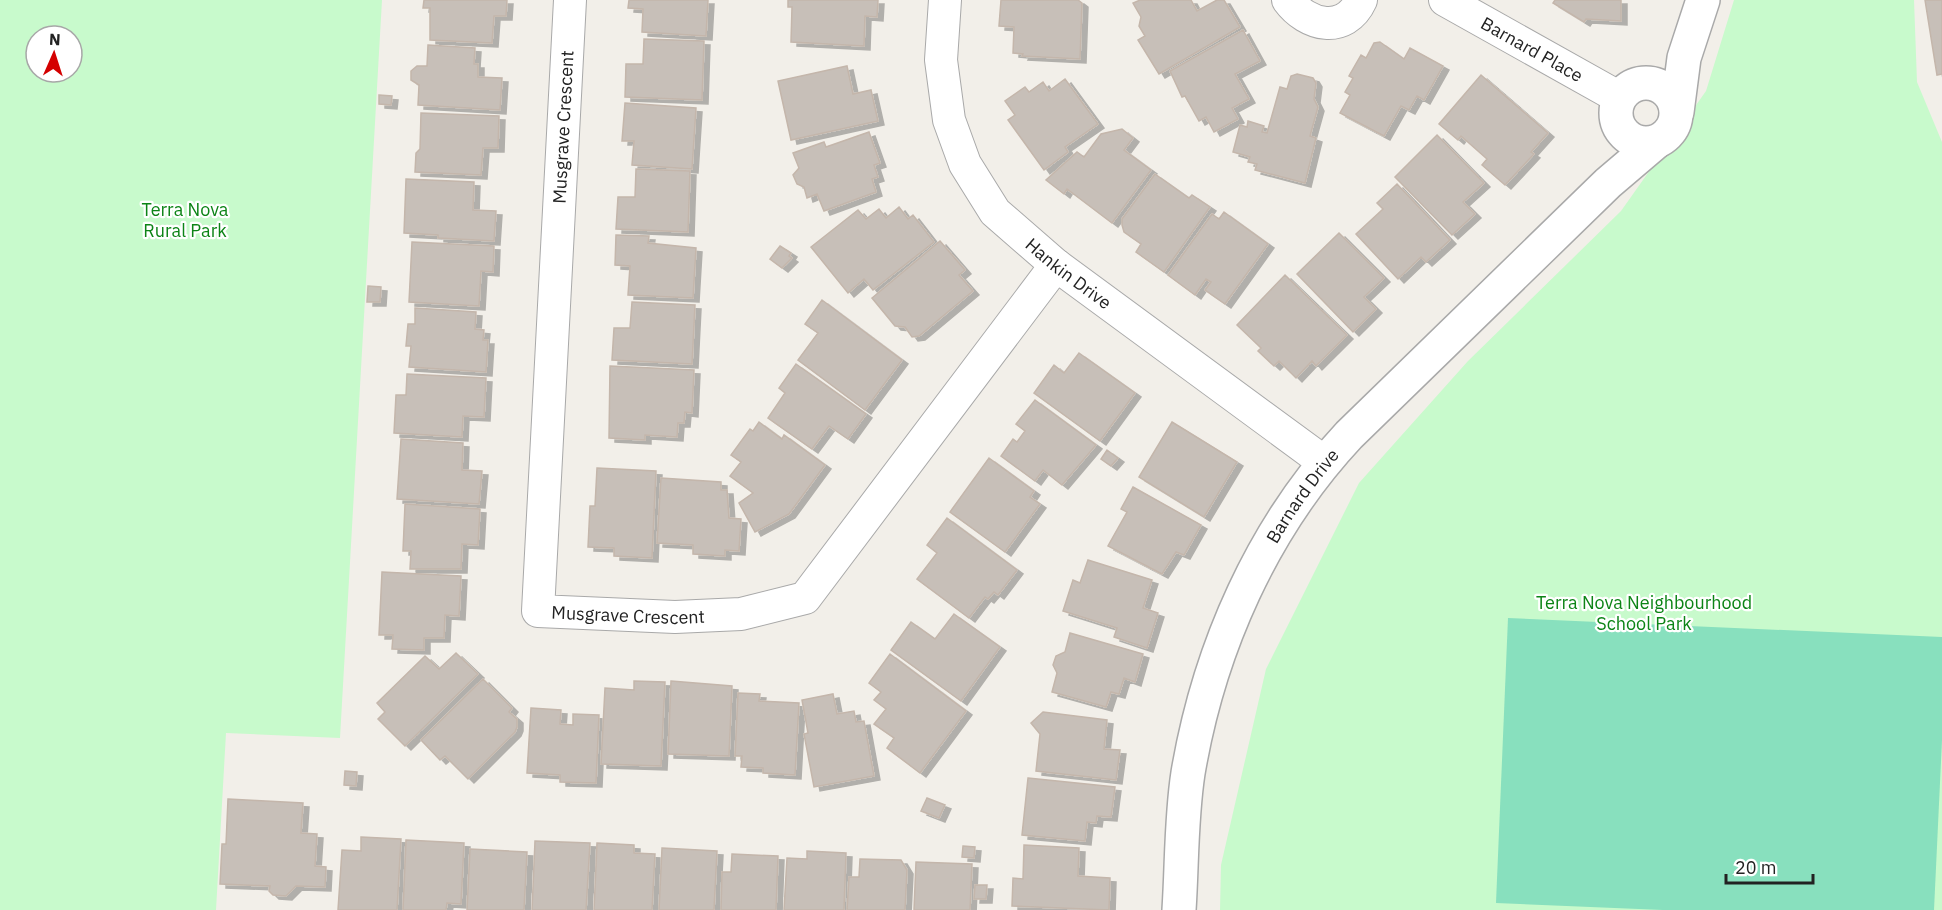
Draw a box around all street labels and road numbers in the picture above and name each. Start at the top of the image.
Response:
street label: Barnard Place [1477,11,1587,87]
street label: Musgrave Crescent [547,50,579,204]
street label: Hankin Drive [1021,232,1117,314]
street label: Barnard Drive [1260,444,1343,547]
street label: Musgrave Crescent [551,600,705,629]

